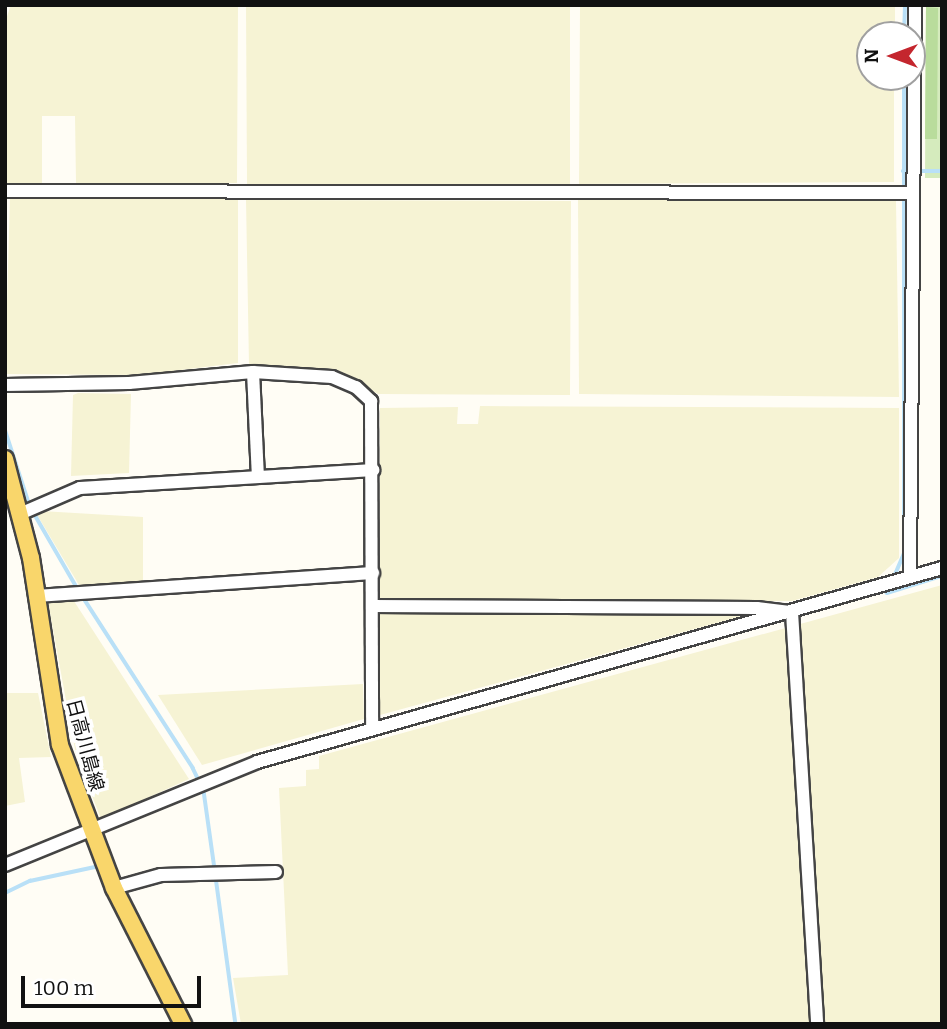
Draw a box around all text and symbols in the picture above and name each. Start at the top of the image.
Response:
north arrow [856,21,926,91]
text: N [860,49,883,63]
street label: 日高川島線 [62,696,108,794]
scale bar [24,962,205,1006]
text: 100 m [34,975,94,1001]

